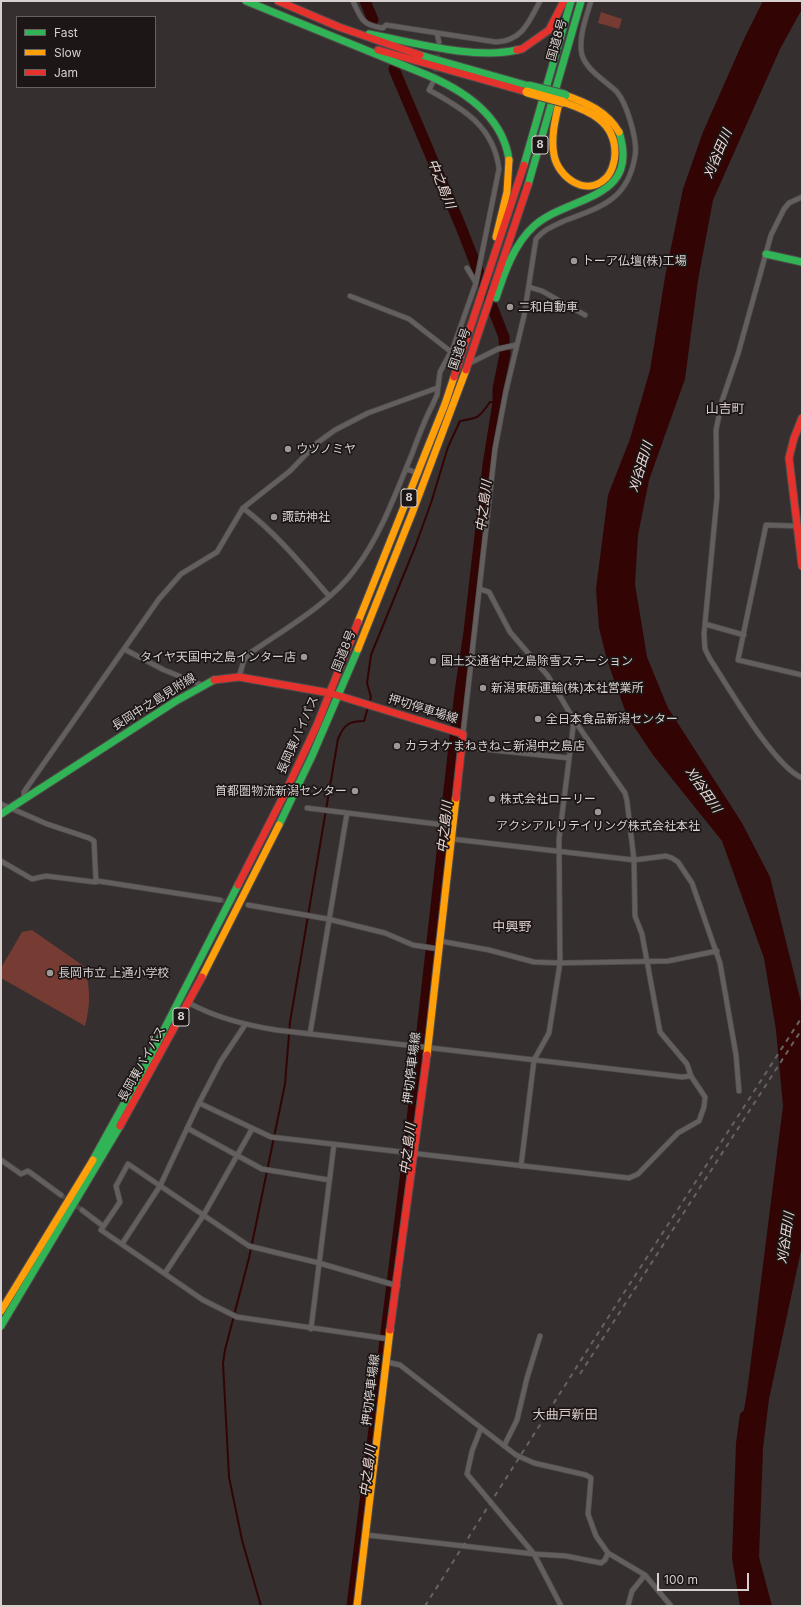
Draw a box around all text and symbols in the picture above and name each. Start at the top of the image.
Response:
legend [16,16,156,88]
street label: 国道8号 [544,17,570,63]
text: Fast [54,25,78,40]
text: Slow [54,45,81,60]
text: Jam [54,65,78,80]
water label: 刈谷田川 [701,127,735,181]
road number: 8 [532,136,548,154]
water label: 中之島川 [424,157,458,211]
place label: トーア仏壇(株)工場 [582,254,687,268]
marker: トーア仏壇(株)工場 [569,256,579,266]
place label: 二和自動車 [518,300,578,314]
marker: 二和自動車 [505,302,515,312]
street label: 国道8号 [446,326,474,372]
district label: 山吉町 [706,401,744,417]
water label: 刈谷田川 [626,440,656,494]
place label: ウツノミヤ [296,442,356,456]
marker: ウツノミヤ [283,444,293,454]
water label: 中之島川 [473,479,495,533]
road number: 8 [401,489,417,507]
place label: 諏訪神社 [282,510,330,524]
marker: 諏訪神社 [269,512,279,522]
street label: 国道8号 [329,628,359,674]
place label: タイヤ天国中之島インター店 [140,650,296,664]
marker: タイヤ天国中之島インター店 [299,652,309,662]
place label: 国土交通省中之島除雪ステーション [441,654,633,668]
marker: 国土交通省中之島除雪ステーション [428,656,438,666]
street label: 長岡中之島見附線 [109,670,199,734]
place label: 新潟東砺運輸(株)本社営業所 [491,681,644,695]
marker: 新潟東砺運輸(株)本社営業所 [478,683,488,693]
street label: 押切停車場線 [386,692,460,726]
street label: 長岡東バイパス [274,694,322,776]
place label: 全日本食品新潟センター [546,712,678,726]
marker: 全日本食品新潟センター [533,714,543,724]
place label: カラオケまねきねこ新潟中之島店 [405,739,585,753]
marker: カラオケまねきねこ新潟中之島店 [392,741,402,751]
water label: 刈谷田川 [682,764,724,816]
place label: 首都圏物流新潟センター [215,784,347,798]
marker: 首都圏物流新潟センター [350,786,360,796]
place label: 株式会社ローリー [500,792,596,806]
marker: 株式会社ローリー [487,794,497,804]
water label: 中之島川 [435,800,455,854]
marker: アクシアルリテイリング株式会社本社 [593,807,603,817]
place label: アクシアルリテイリング株式会社本社 [496,819,700,833]
district label: 中興野 [493,919,531,935]
place label: 長岡市立 上通小学校 [58,966,169,980]
marker: 長岡市立 上通小学校 [45,968,55,978]
road number: 8 [173,1008,189,1026]
street label: 長岡東バイパス [115,1024,169,1104]
street label: 押切停車場線 [400,1031,424,1105]
water label: 中之島川 [397,1122,419,1176]
water label: 刈谷田川 [775,1211,797,1265]
street label: 押切停車場線 [359,1353,383,1427]
district label: 大曲戸新田 [533,1407,597,1423]
water label: 中之島川 [357,1444,379,1498]
scale bar [659,1565,751,1591]
text: 100 m [664,1572,698,1587]

